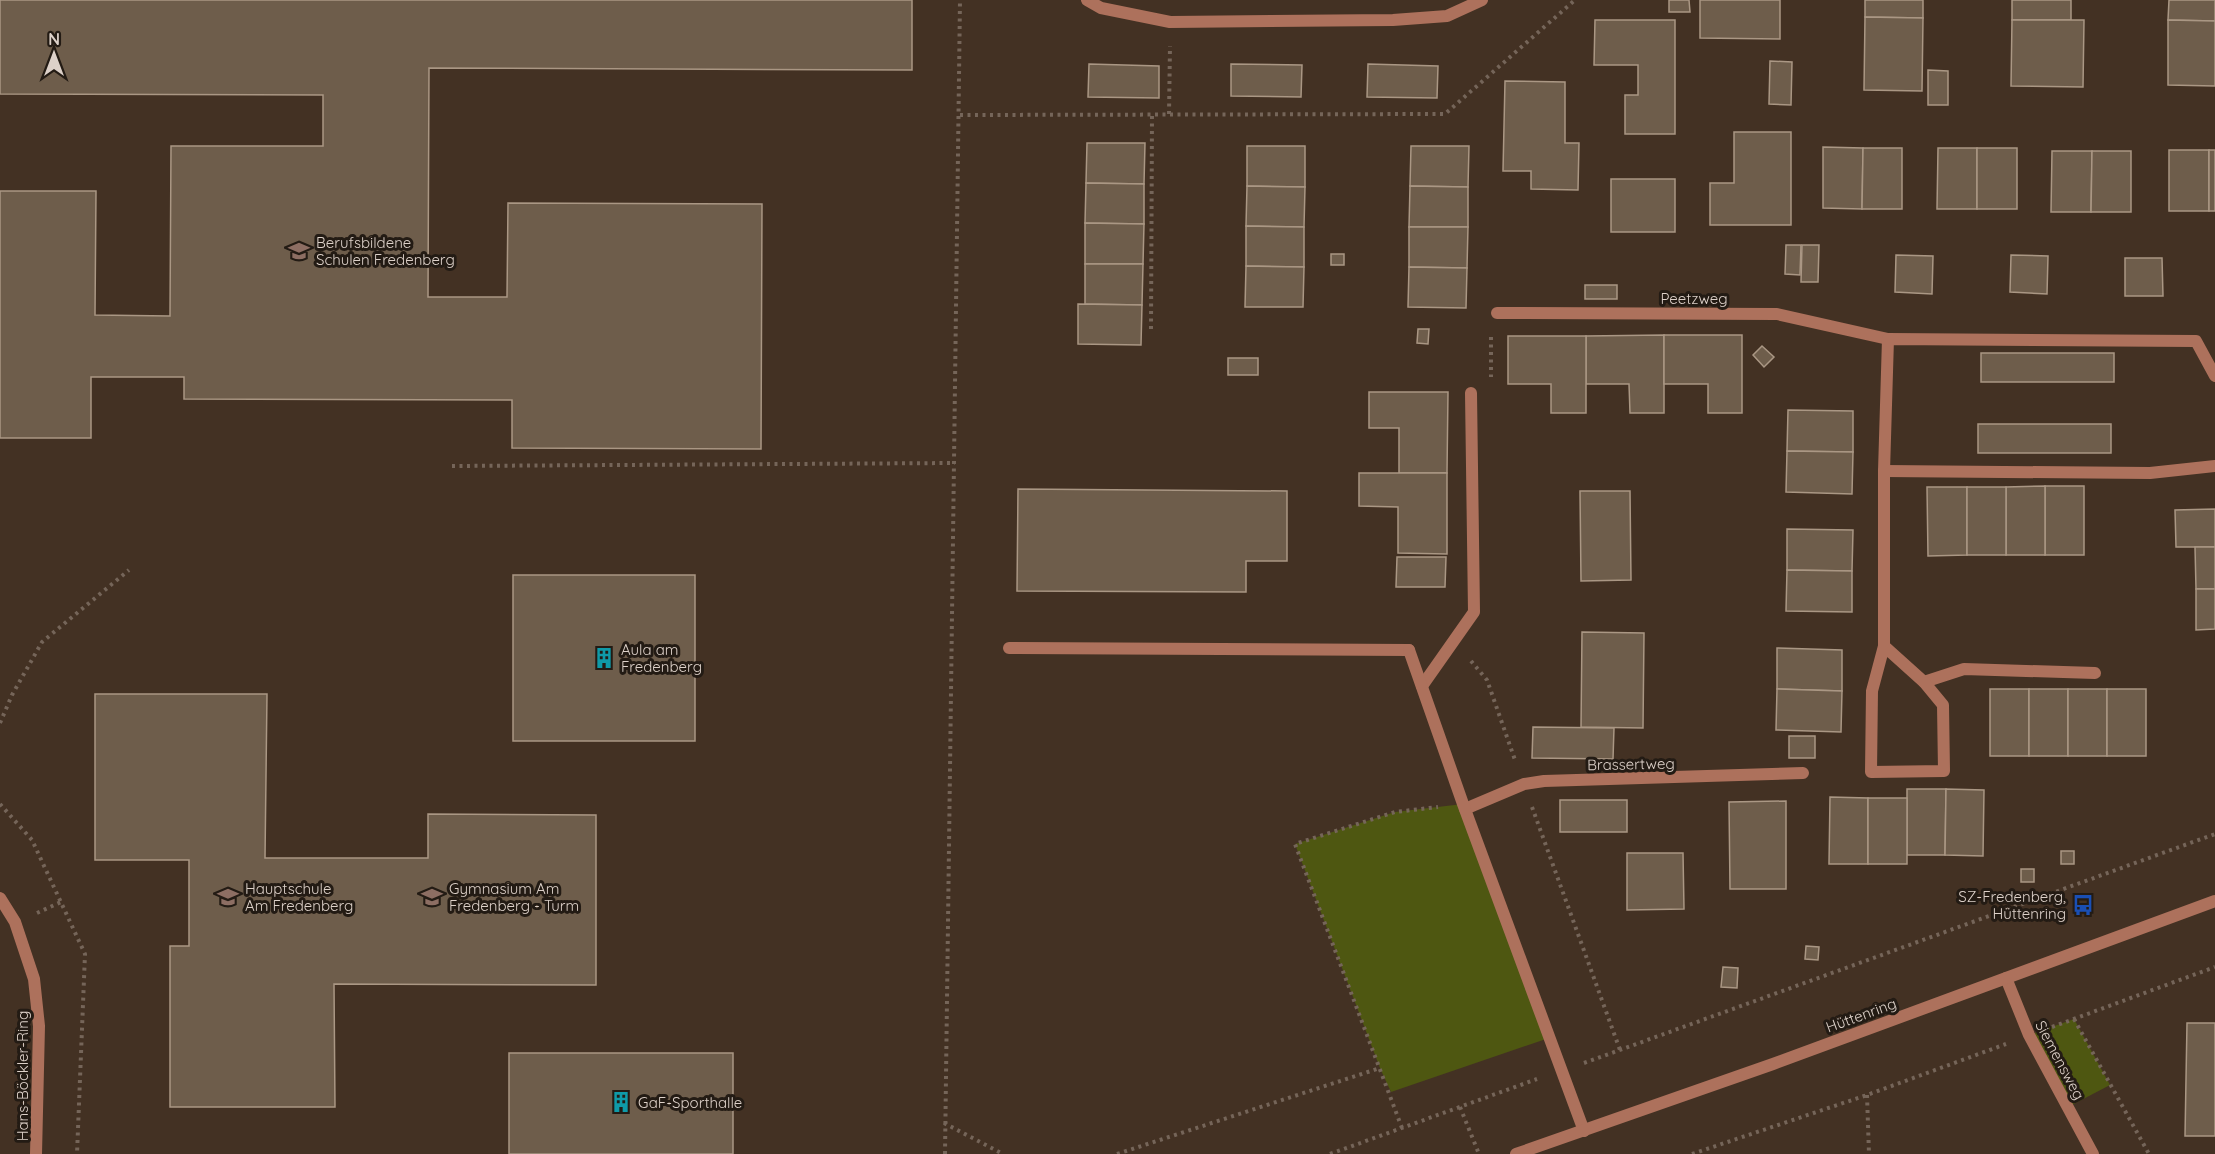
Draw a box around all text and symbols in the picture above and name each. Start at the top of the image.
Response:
north arrow [24,24,84,84]
text: N [48,29,60,49]
place label: Berufsbildene Schulen Fredenberg [316,233,455,269]
school or university icon: Berufsbildene Schulen Fredenberg [287,239,311,263]
street label: Peetzweg [1660,289,1728,308]
place label: Aula am Fredenberg [621,640,702,676]
building icon: Aula am Fredenberg [592,646,616,670]
street label: Brassertweg [1587,754,1675,774]
place label: Hauptschule Am Fredenberg [245,879,353,915]
place label: Gymnasium Am Fredenberg - Turm [449,879,579,915]
school or university icon: Hauptschule Am Fredenberg [216,885,240,909]
school or university icon: Gymnasium Am Fredenberg - Turm [420,885,444,909]
place label: SZ-Fredenberg, Hüttenring [1958,887,2066,923]
bus stop icon: SZ-Fredenberg, Hüttenring [2071,893,2095,917]
street label: Hüttenring [1823,993,1899,1037]
street label: Hans-Böckler-Ring [13,1011,32,1141]
street label: Siemensweg [2031,1017,2089,1103]
building icon: GaF-Sporthalle [609,1090,633,1114]
place label: GaF-Sporthalle [638,1093,742,1112]

